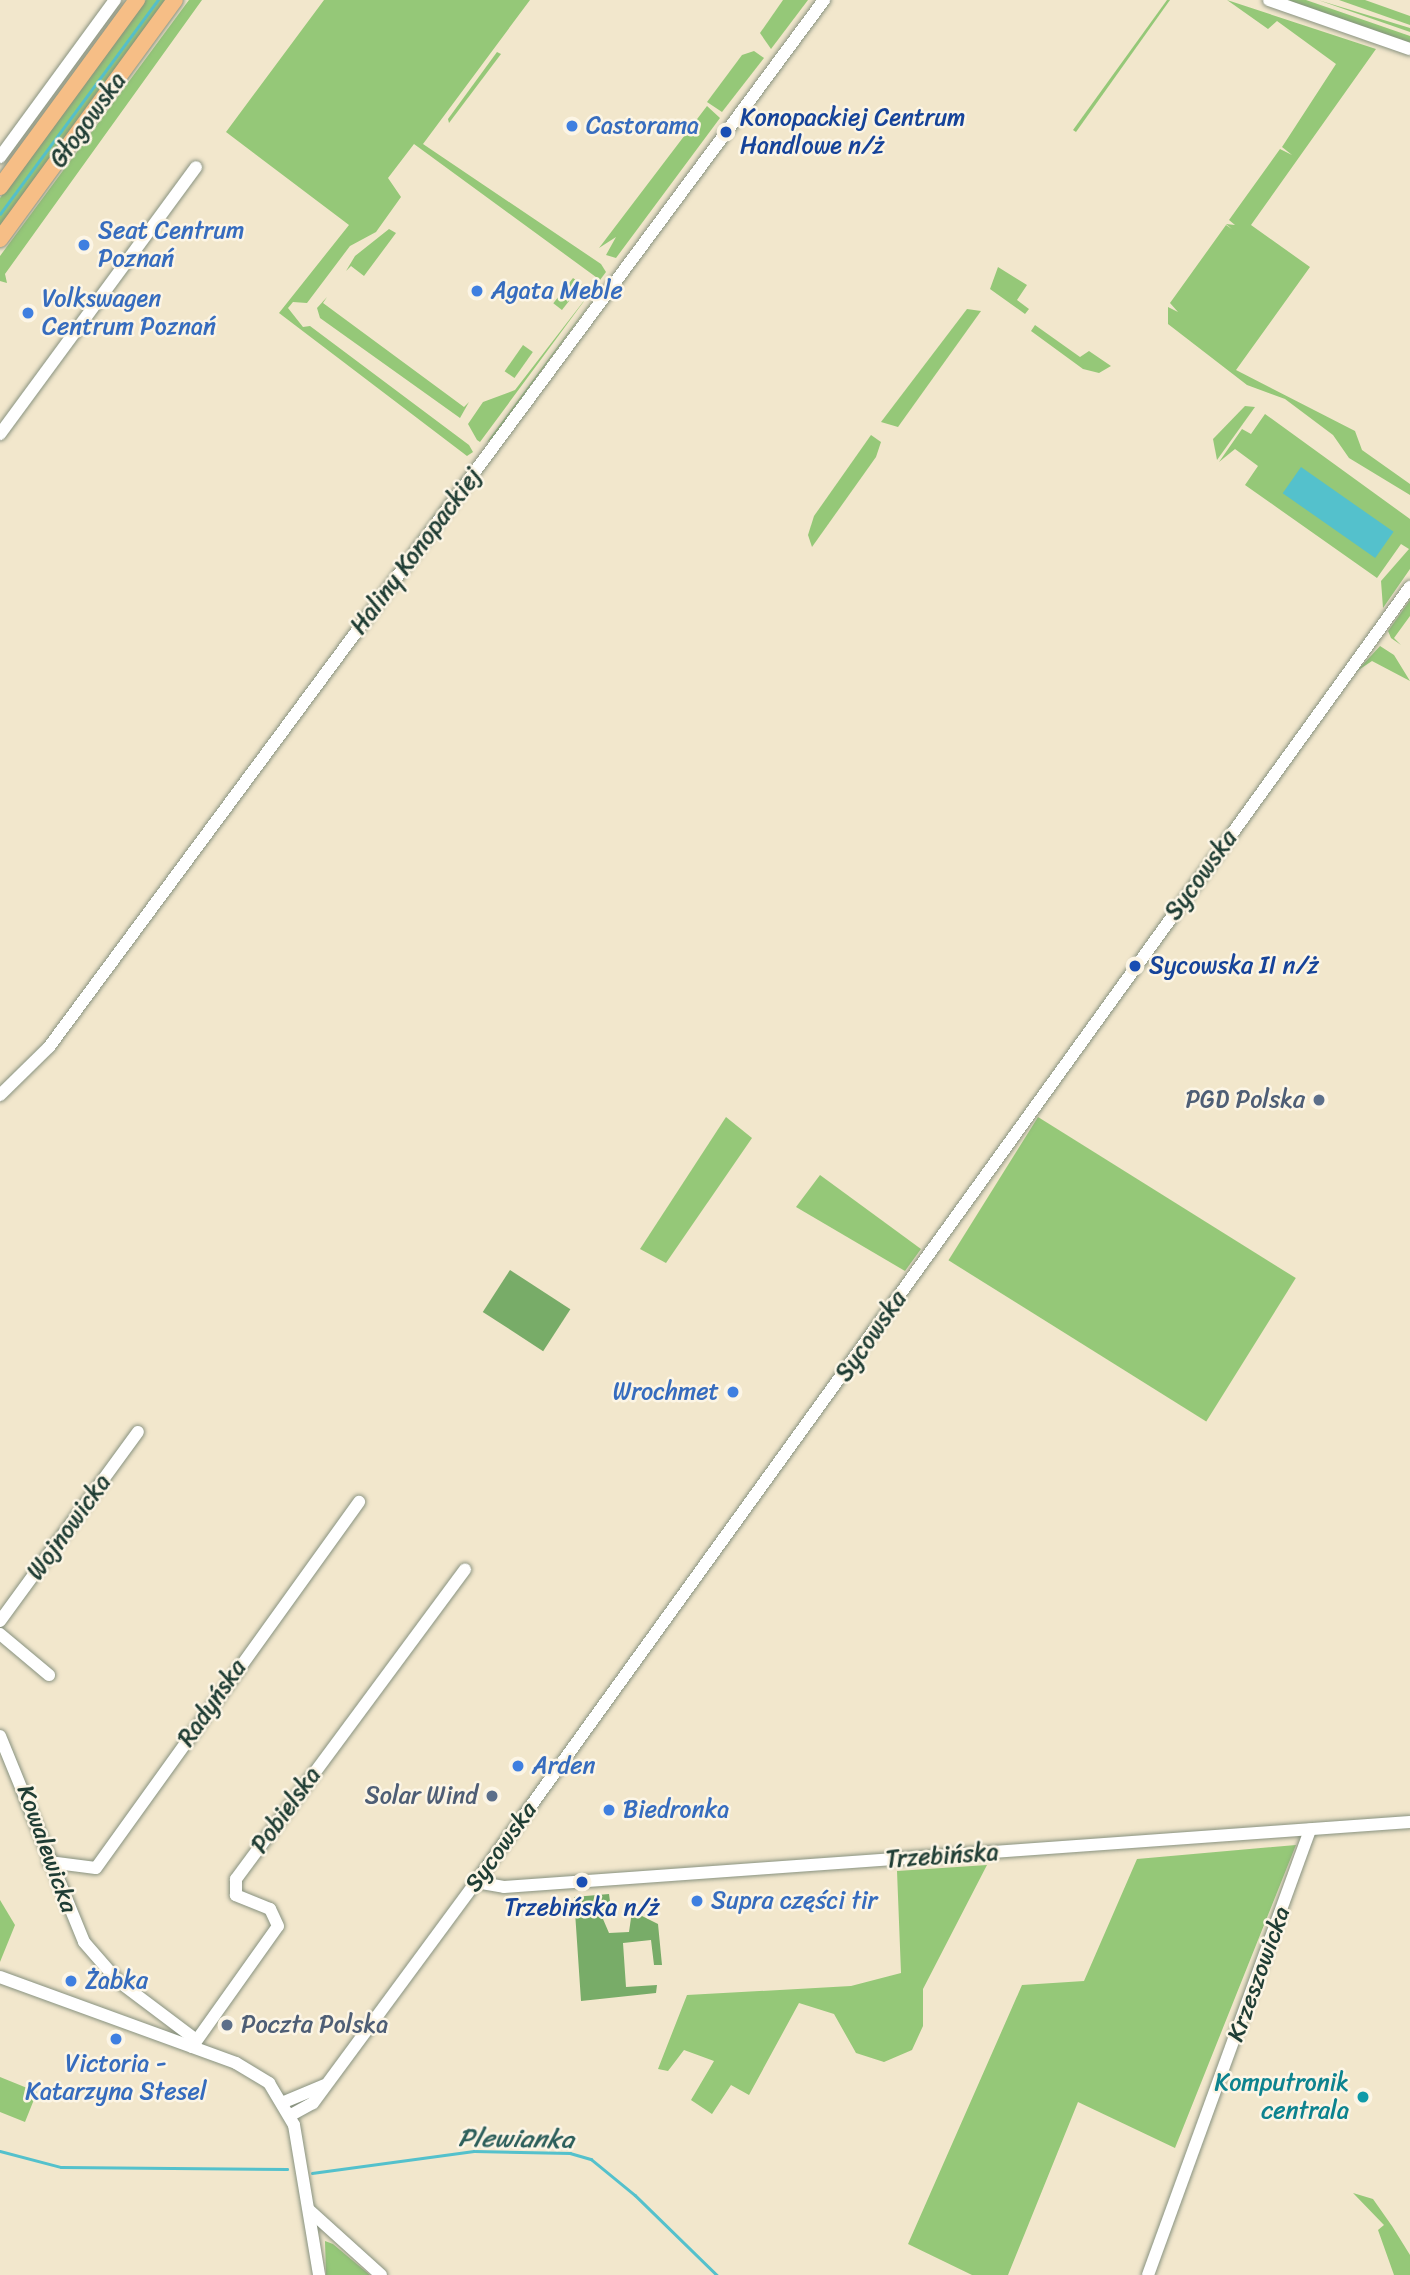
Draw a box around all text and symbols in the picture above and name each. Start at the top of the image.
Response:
street label: Głogowska [44,67,132,173]
place label: Konopackiej Centrum Handlowe n/ż [740,104,966,160]
place label: Castorama [586,112,699,140]
marker: Castorama [564,118,580,134]
marker: Konopackiej Centrum Handlowe n/ż [718,124,734,140]
place label: Seat Centrum Poznań [98,217,246,273]
marker: Seat Centrum Poznań [76,237,92,253]
place label: Agata Meble [491,277,624,305]
marker: Agata Meble [469,283,485,299]
place label: Volkswagen Centrum Poznań [42,285,216,341]
marker: Volkswagen Centrum Poznań [20,305,36,321]
street label: Haliny Konopackiej [344,462,488,640]
street label: Sycowska [1159,824,1243,926]
place label: Sycowska II n/ż [1149,952,1319,980]
marker: Sycowska II n/ż [1127,958,1143,974]
place label: PGD Polska [1185,1086,1305,1114]
marker: PGD Polska [1311,1092,1327,1108]
street label: Sycowska [829,1285,913,1387]
place label: Wrochmet [613,1378,719,1406]
marker: Wrochmet [725,1384,741,1400]
street label: Wojnowicka [21,1469,117,1585]
street label: Radyńska [172,1654,252,1752]
place label: Arden [532,1752,596,1780]
marker: Arden [510,1758,526,1774]
street label: Pobielska [245,1761,327,1859]
street label: Kowalewicka [11,1781,83,1917]
place label: Solar Wind [365,1782,478,1810]
marker: Solar Wind [484,1788,500,1804]
street label: Sycowska [459,1796,543,1898]
place label: Biedronka [623,1796,729,1824]
marker: Biedronka [601,1802,617,1818]
street label: Trzebińska [885,1838,999,1874]
marker: Trzebińska n/ż [574,1874,590,1890]
place label: Supra części tir [711,1887,878,1915]
marker: Supra części tir [689,1893,705,1909]
place label: Trzebińska n/ż [504,1894,660,1922]
street label: Krzeszowicka [1221,1903,1297,2045]
place label: Żabka [85,1967,148,1995]
marker: Żabka [63,1973,79,1989]
place label: Poczta Polska [241,2011,389,2039]
marker: Poczta Polska [219,2017,235,2033]
marker: Victoria - Katarzyna Stesel [108,2031,124,2047]
place label: Victoria - Katarzyna Stesel [25,2050,207,2106]
place label: Komputronik centrala [1215,2069,1349,2125]
marker: Komputronik centrala [1355,2089,1371,2105]
water label: Plewianka [458,2122,574,2156]

